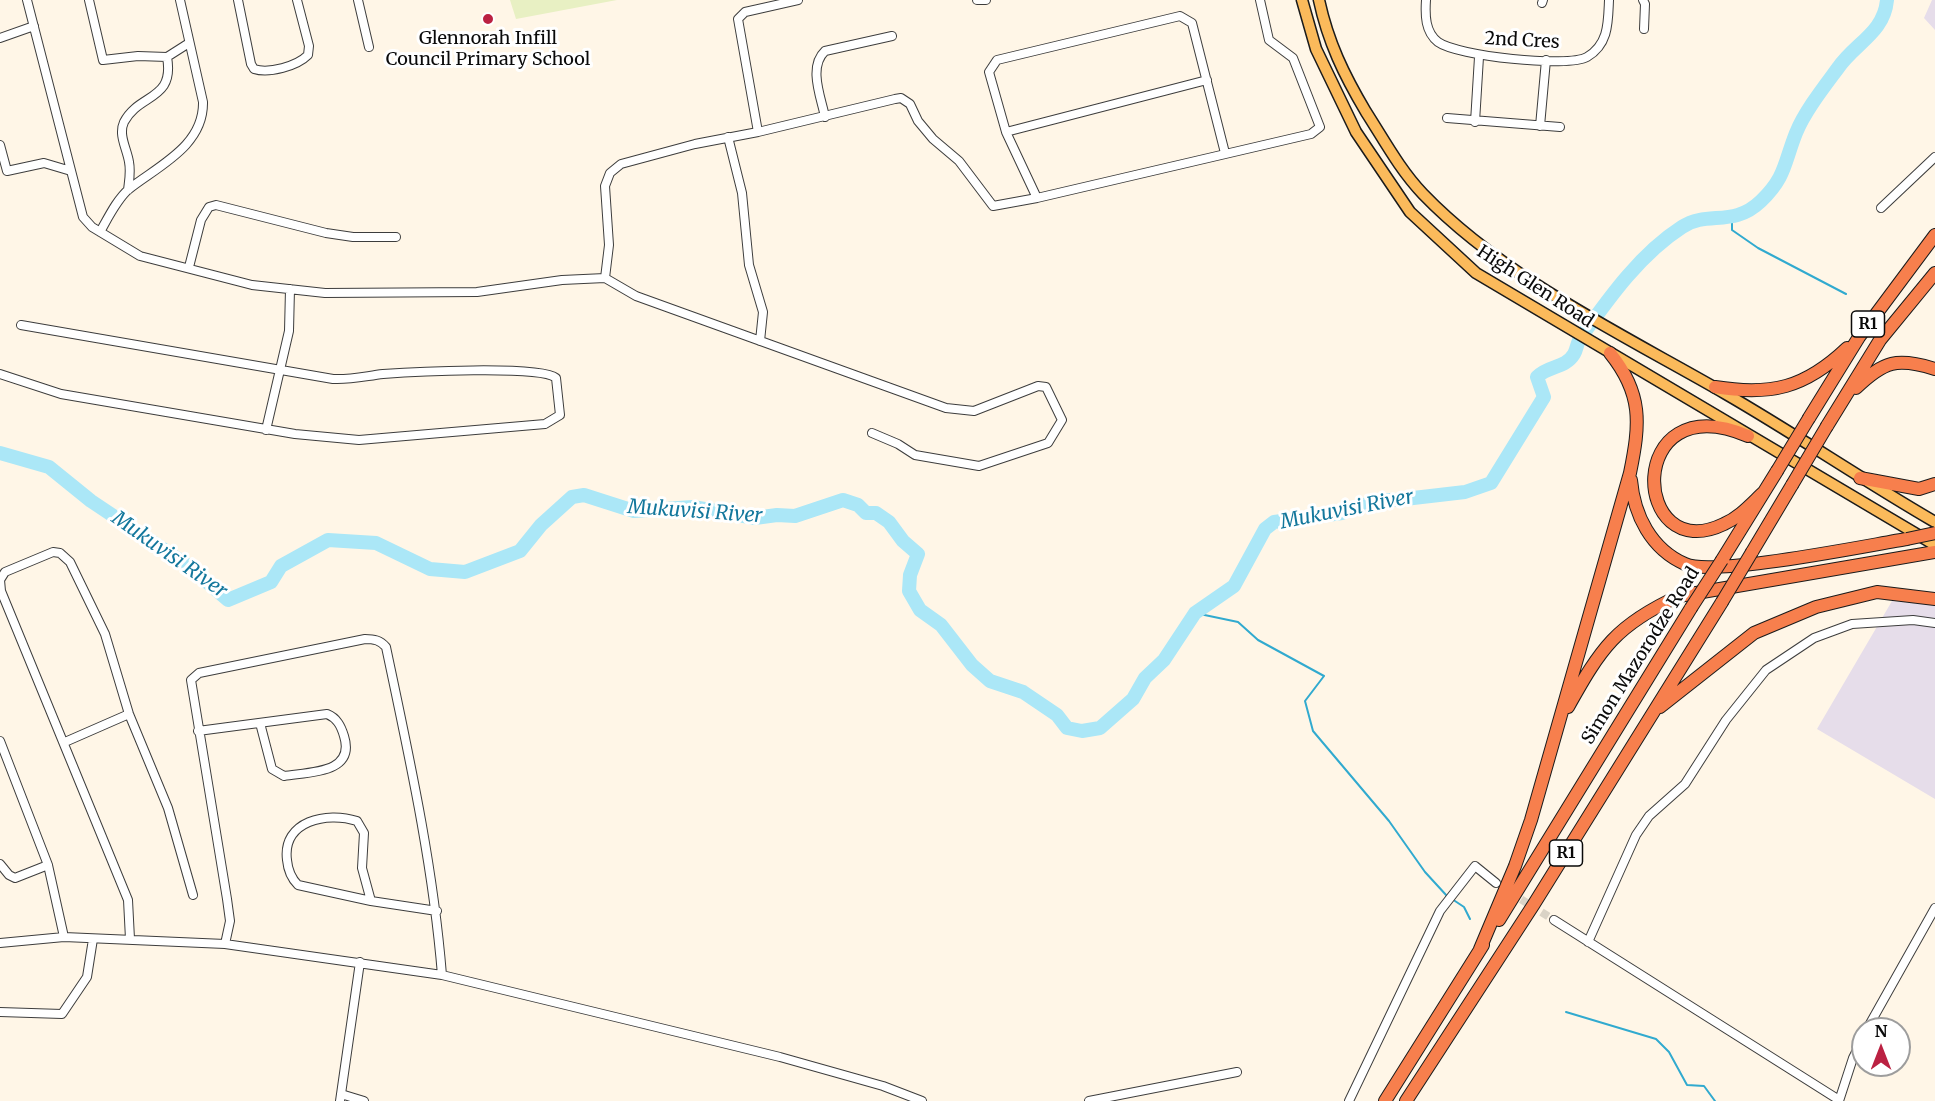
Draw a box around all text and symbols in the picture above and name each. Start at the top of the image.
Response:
marker: Glennorah Infill Council Primary School [481,12,495,26]
place label: Glennorah Infill Council Primary School [386,28,590,70]
street label: 2nd Cres [1484,28,1560,54]
street label: High Glen Road [1473,241,1597,333]
road number: R1 [1852,311,1884,337]
water label: Mukuvisi River [1278,485,1416,535]
water label: Mukuvisi River [627,495,763,529]
water label: Mukuvisi River [107,506,231,604]
street label: Simon Mazorodze Road [1578,563,1704,749]
road number: R1 [1550,840,1582,866]
north arrow [1851,1017,1911,1077]
text: N [1875,1021,1887,1041]

